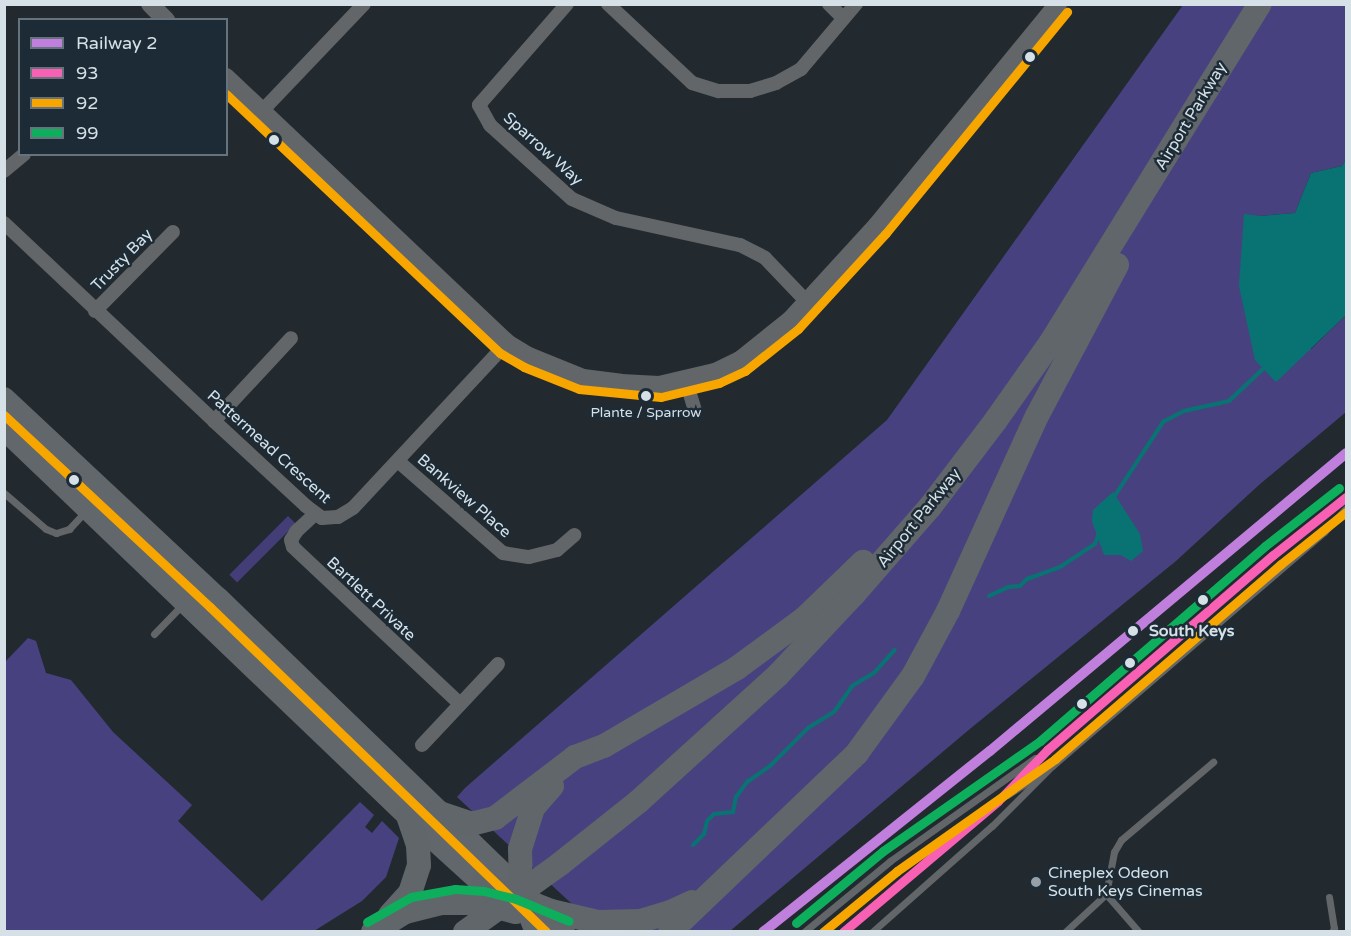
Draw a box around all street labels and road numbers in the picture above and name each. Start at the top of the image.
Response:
street label: Airport Parkway [1151,59,1231,173]
street label: Sparrow Way [499,108,587,190]
street label: Trusty Bay [87,225,157,295]
street label: Pattermead Crescent [203,386,335,508]
street label: Bankview Place [413,450,515,542]
street label: Airport Parkway [873,464,965,572]
street label: Bartlett Private [323,553,419,645]

